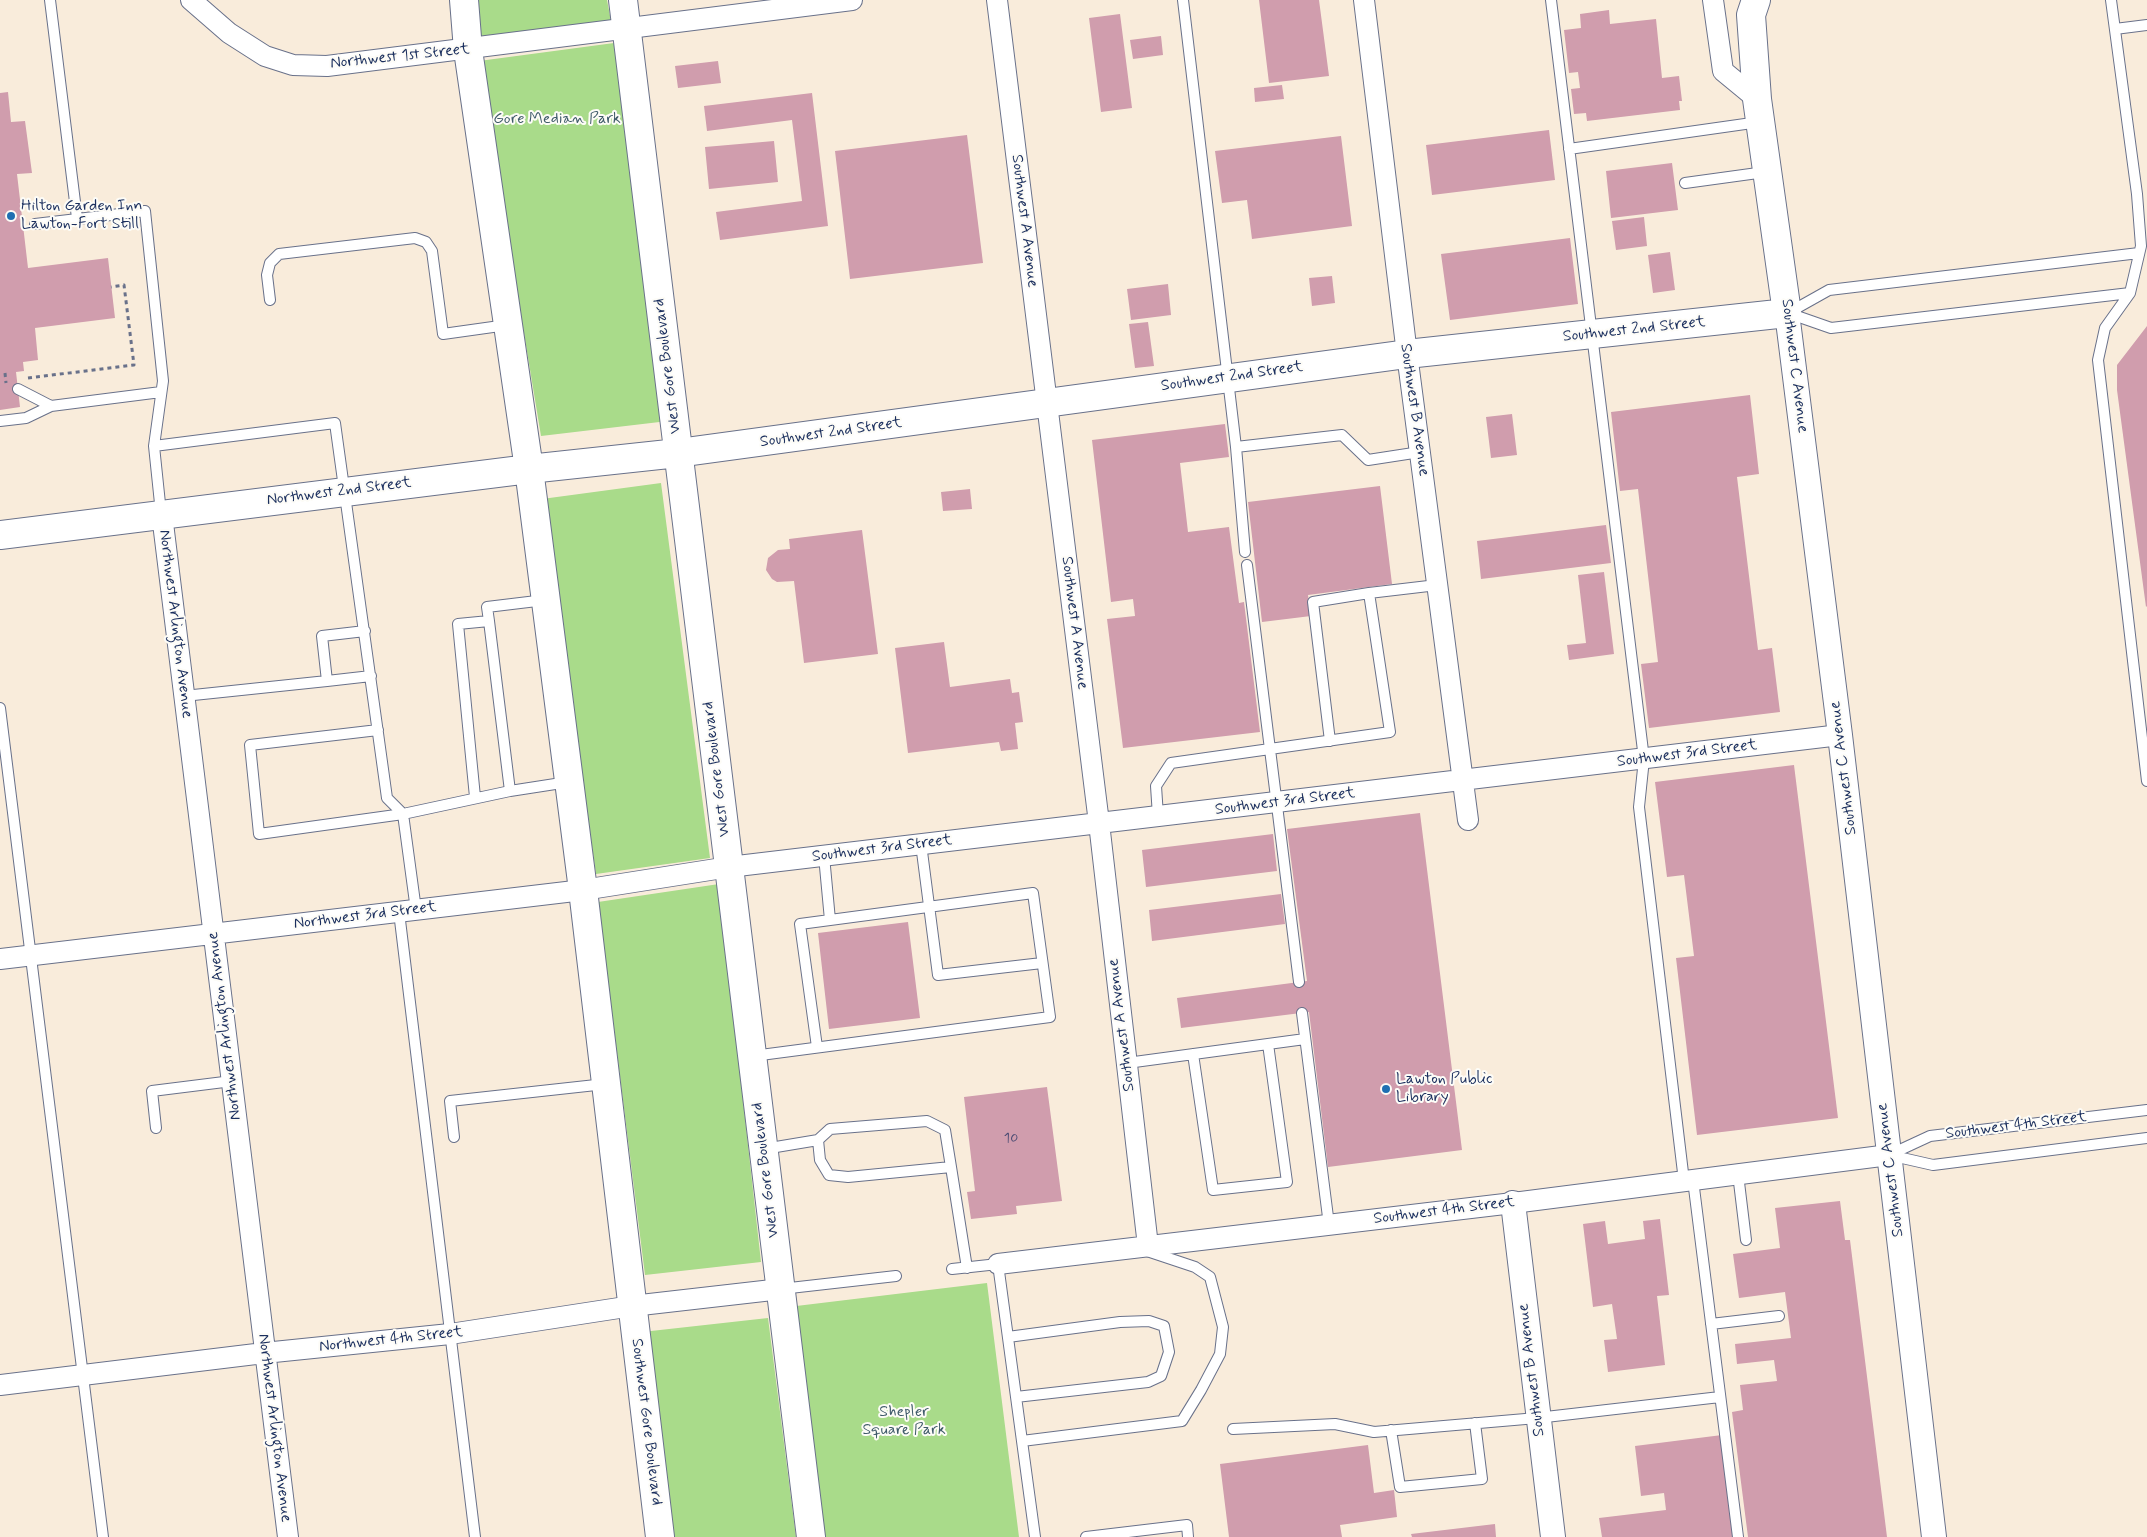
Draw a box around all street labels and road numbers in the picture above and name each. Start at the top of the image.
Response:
street label: Northwest 1st Street [329,40,471,74]
street label: Southwest A Avenue [1006,153,1042,289]
street label: West Gore Boulevard [650,297,686,435]
street label: Southwest C Avenue [1776,298,1812,434]
street label: Southwest 2nd Street [1562,313,1706,347]
street label: Southwest B Avenue [1395,342,1433,478]
street label: Southwest 2nd Street [1160,358,1304,396]
street label: Southwest 2nd Street [759,414,903,452]
street label: Northwest 2nd Street [266,474,412,510]
street label: Northwest Arlington Avenue [154,529,196,719]
street label: Southwest A Avenue [1056,555,1092,691]
street label: West Gore Boulevard [699,700,735,838]
street label: Southwest C Avenue [1826,700,1862,836]
street label: Southwest 3rd Street [1616,736,1758,772]
street label: Southwest 3rd Street [1214,784,1356,820]
street label: Southwest 3rd Street [811,831,953,867]
street label: Northwest 3rd Street [293,898,437,934]
street label: Northwest Arlington Avenue [204,931,246,1121]
street label: Southwest A Avenue [1104,957,1140,1093]
street label: West Gore Boulevard [748,1101,784,1239]
street label: Southwest C Avenue [1873,1102,1909,1238]
street label: Southwest 4th Street [1944,1108,2088,1144]
street label: Southwest 4th Street [1372,1193,1516,1229]
street label: Southwest B Avenue [1514,1303,1550,1437]
street label: Northwest 4th Street [318,1323,464,1357]
street label: Northwest Arlington Avenue [253,1333,295,1523]
street label: Southwest Gore Boulevard [626,1337,666,1507]

